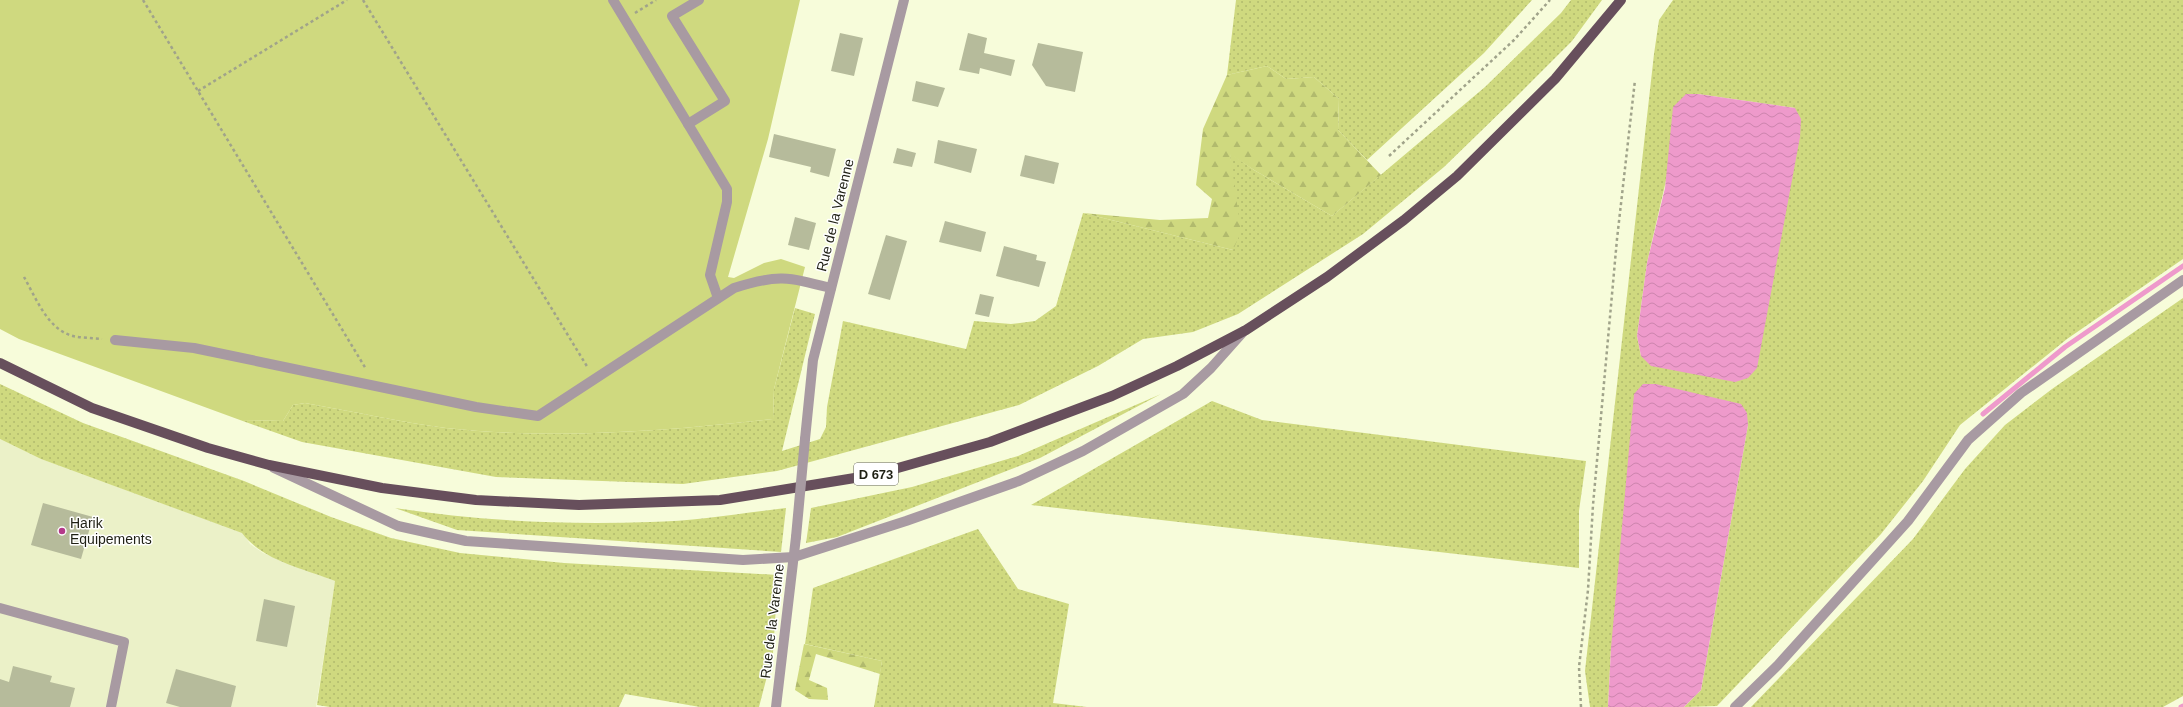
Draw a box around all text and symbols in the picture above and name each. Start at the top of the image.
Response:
street label: Rue de la Varenne [813,157,857,273]
road number: D 673 [854,463,898,485]
place label: Harik Equipements [70,515,152,547]
marker: Harik Equipements [57,526,67,536]
street label: Rue de la Varenne [757,562,787,679]

